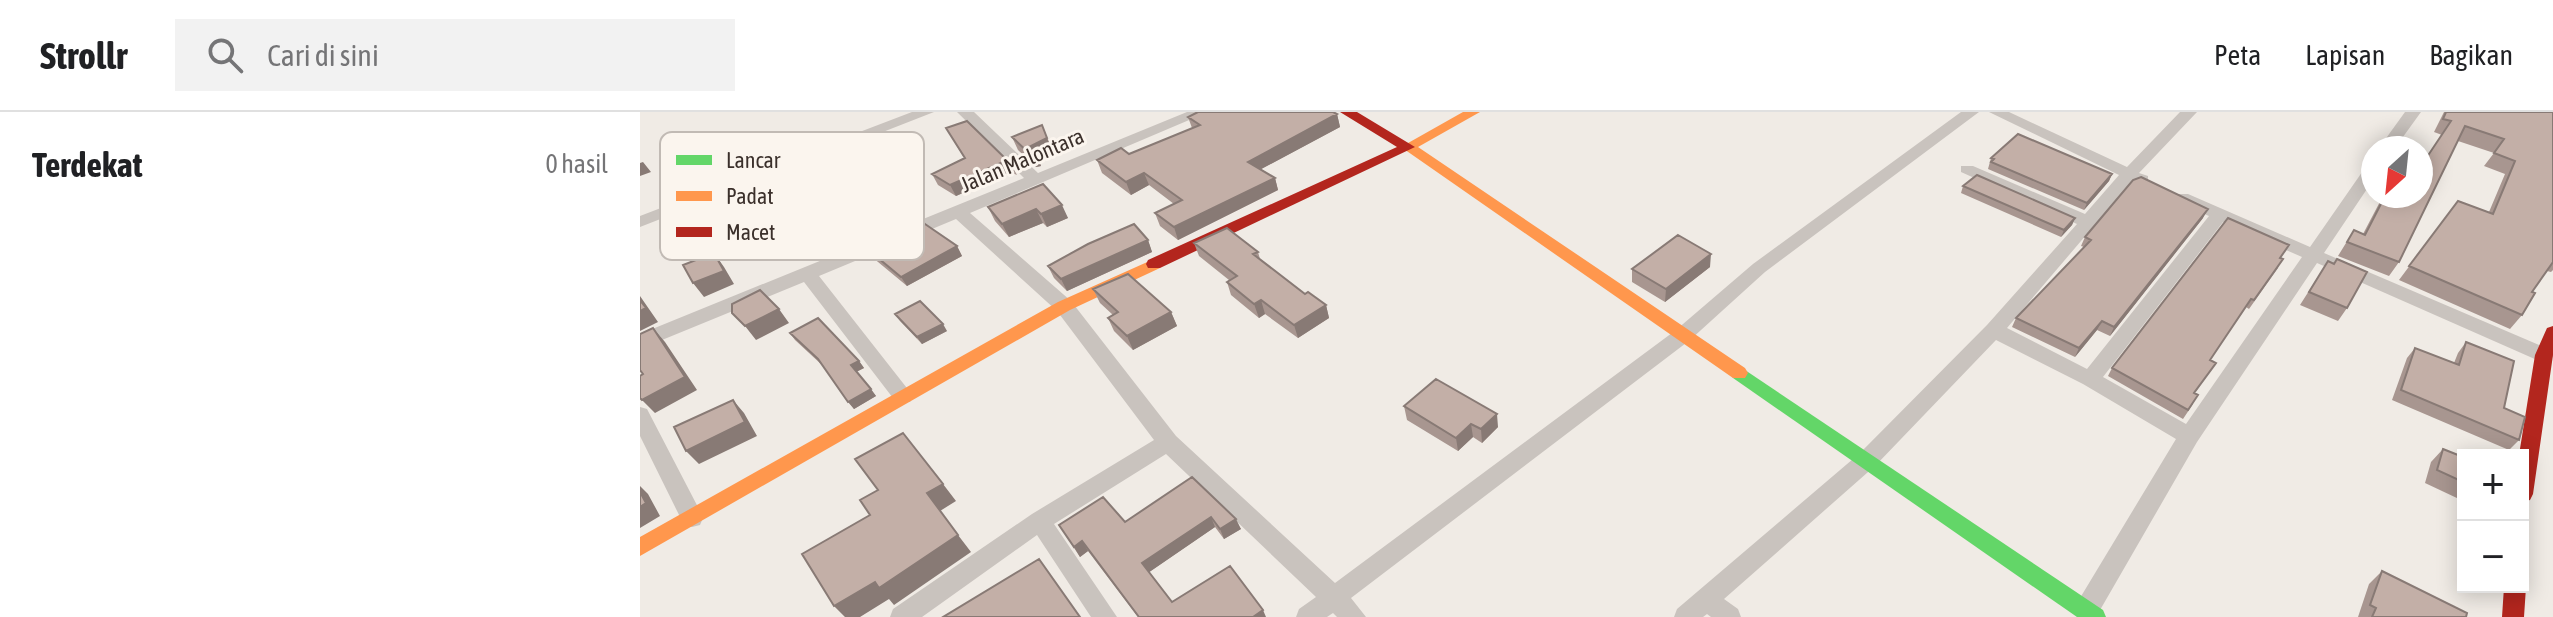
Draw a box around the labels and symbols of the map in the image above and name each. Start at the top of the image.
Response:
street label: Jalan Malontara [956,122,1088,198]
legend [660,132,924,260]
north arrow [2361,136,2433,208]
text: Lancar [726,147,781,173]
text: Padat [726,183,774,209]
text: Macet [726,219,775,245]

